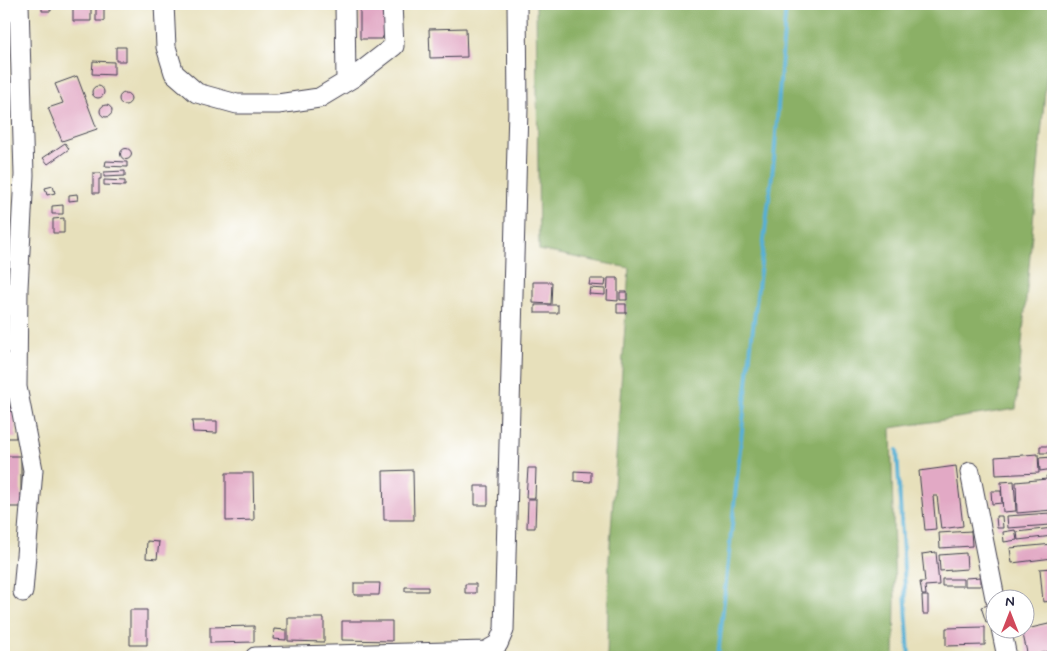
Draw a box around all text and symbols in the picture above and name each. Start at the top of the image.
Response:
north arrow [984,588,1034,638]
text: N [1005,593,1015,611]

